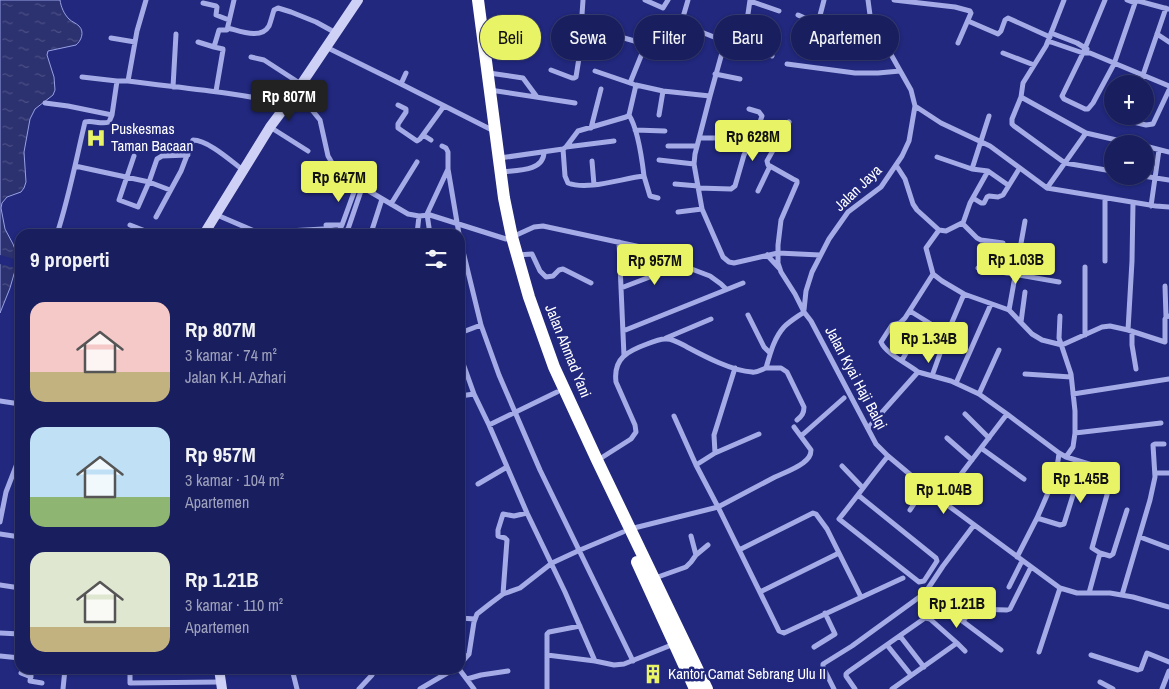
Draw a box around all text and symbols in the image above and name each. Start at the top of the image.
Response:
chip: Beli [480,15,541,60]
chip: Sewa [551,15,624,60]
chip: Filter [634,15,704,60]
chip: Baru [714,15,781,60]
chip: Apartemen [791,15,899,60]
map controls [1104,75,1154,185]
button: + [1104,75,1154,125]
pin: Rp 807M [243,80,335,122]
text: Rp 807M [262,85,316,107]
place label: Puskesmas Taman Bacaan [111,118,193,156]
pin: Rp 628M [707,120,799,162]
text: Rp 628M [726,125,780,147]
hospital icon: Puskesmas Taman Bacaan [85,127,107,149]
button: − [1104,135,1154,185]
pin: Rp 647M [293,160,385,203]
street label: Jalan Jaya [829,160,886,216]
text: Rp 647M [312,166,366,188]
pin: Rp 1.03B [964,242,1068,285]
pin: Rp 957M [609,244,701,286]
text: 9 properti [30,245,109,274]
icon: filters [422,245,450,273]
text: Rp 1.03B [988,248,1044,270]
text: Rp 957M [628,249,682,271]
street label: Jalan Ahmad Yani [540,301,597,401]
text: Rp 807M [185,315,256,344]
icon: home [70,322,130,382]
street label: Jalan Kyai Haji Balqi [820,322,893,433]
pin: Rp 1.34B [877,322,981,364]
text: Rp 1.34B [901,327,957,349]
text: 3 kamar · 74 m² [185,344,277,366]
text: Jalan K.H. Azhari [185,366,286,388]
text: Rp 957M [185,440,256,469]
icon: home [70,447,130,507]
pin: Rp 1.45B [1029,462,1133,504]
text: Rp 1.45B [1053,467,1109,489]
text: 3 kamar · 104 m² [185,469,284,491]
pin: Rp 1.04B [892,472,996,515]
text: Rp 1.04B [916,478,972,500]
text: Apartemen [185,491,249,513]
text: Rp 1.21B [185,565,259,594]
icon: home [70,572,130,632]
pin: Rp 1.21B [905,586,1009,629]
text: Rp 1.21B [929,592,985,614]
text: 3 kamar · 110 m² [185,594,283,616]
text: Apartemen [185,616,249,638]
building icon: Kantor Camat Sebrang Ulu II [642,663,664,685]
place label: Kantor Camat Sebrang Ulu II [668,663,826,684]

